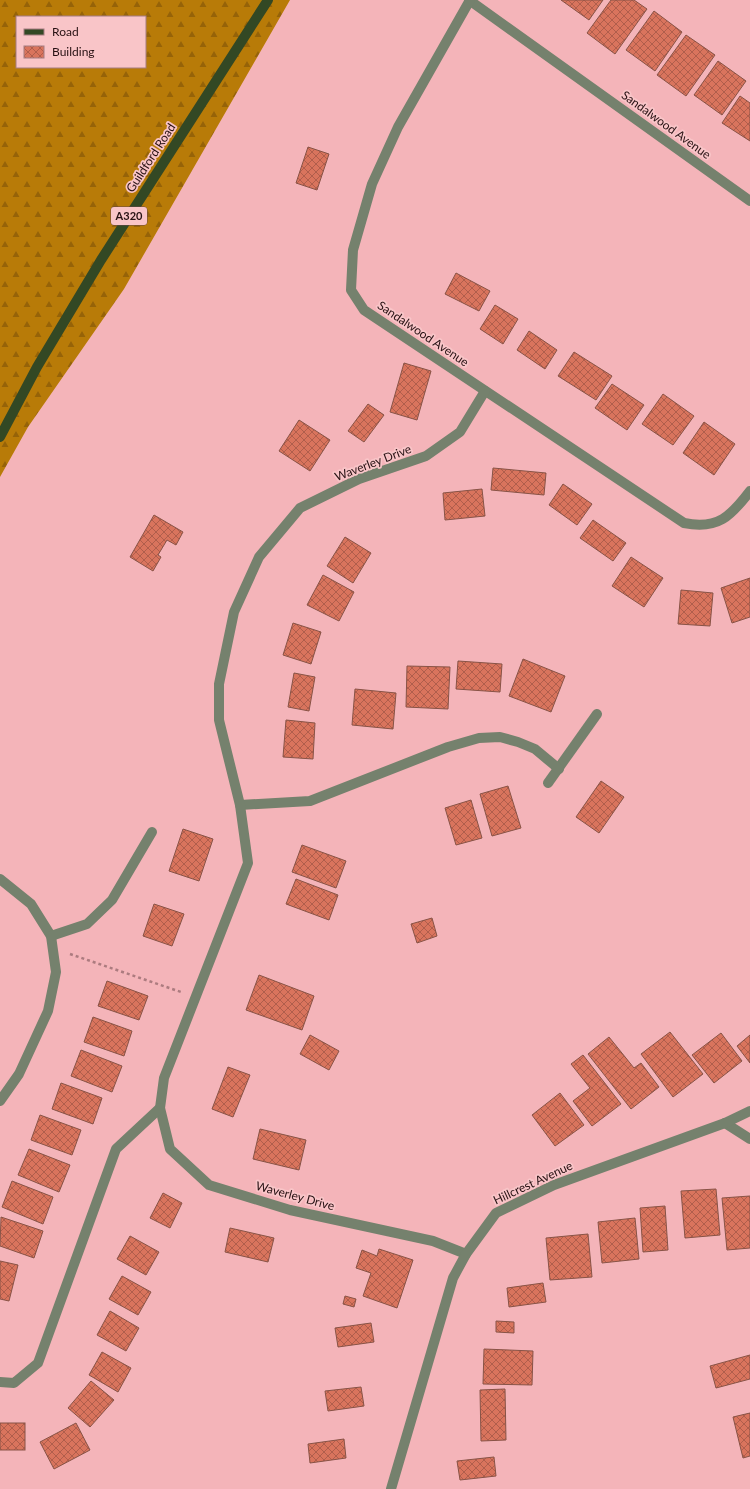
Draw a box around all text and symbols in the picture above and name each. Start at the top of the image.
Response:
legend [16,16,146,68]
text: Road [52,24,79,39]
text: Building [52,44,95,59]
street label: Sandalwood Avenue [619,87,714,162]
street label: Guildford Road [123,120,178,195]
road number: A320 [111,207,147,225]
street label: Sandalwood Avenue [375,298,472,370]
street label: Waverley Drive [332,441,413,484]
street label: Hillcrest Avenue [491,1158,575,1207]
street label: Waverley Drive [254,1178,336,1213]

